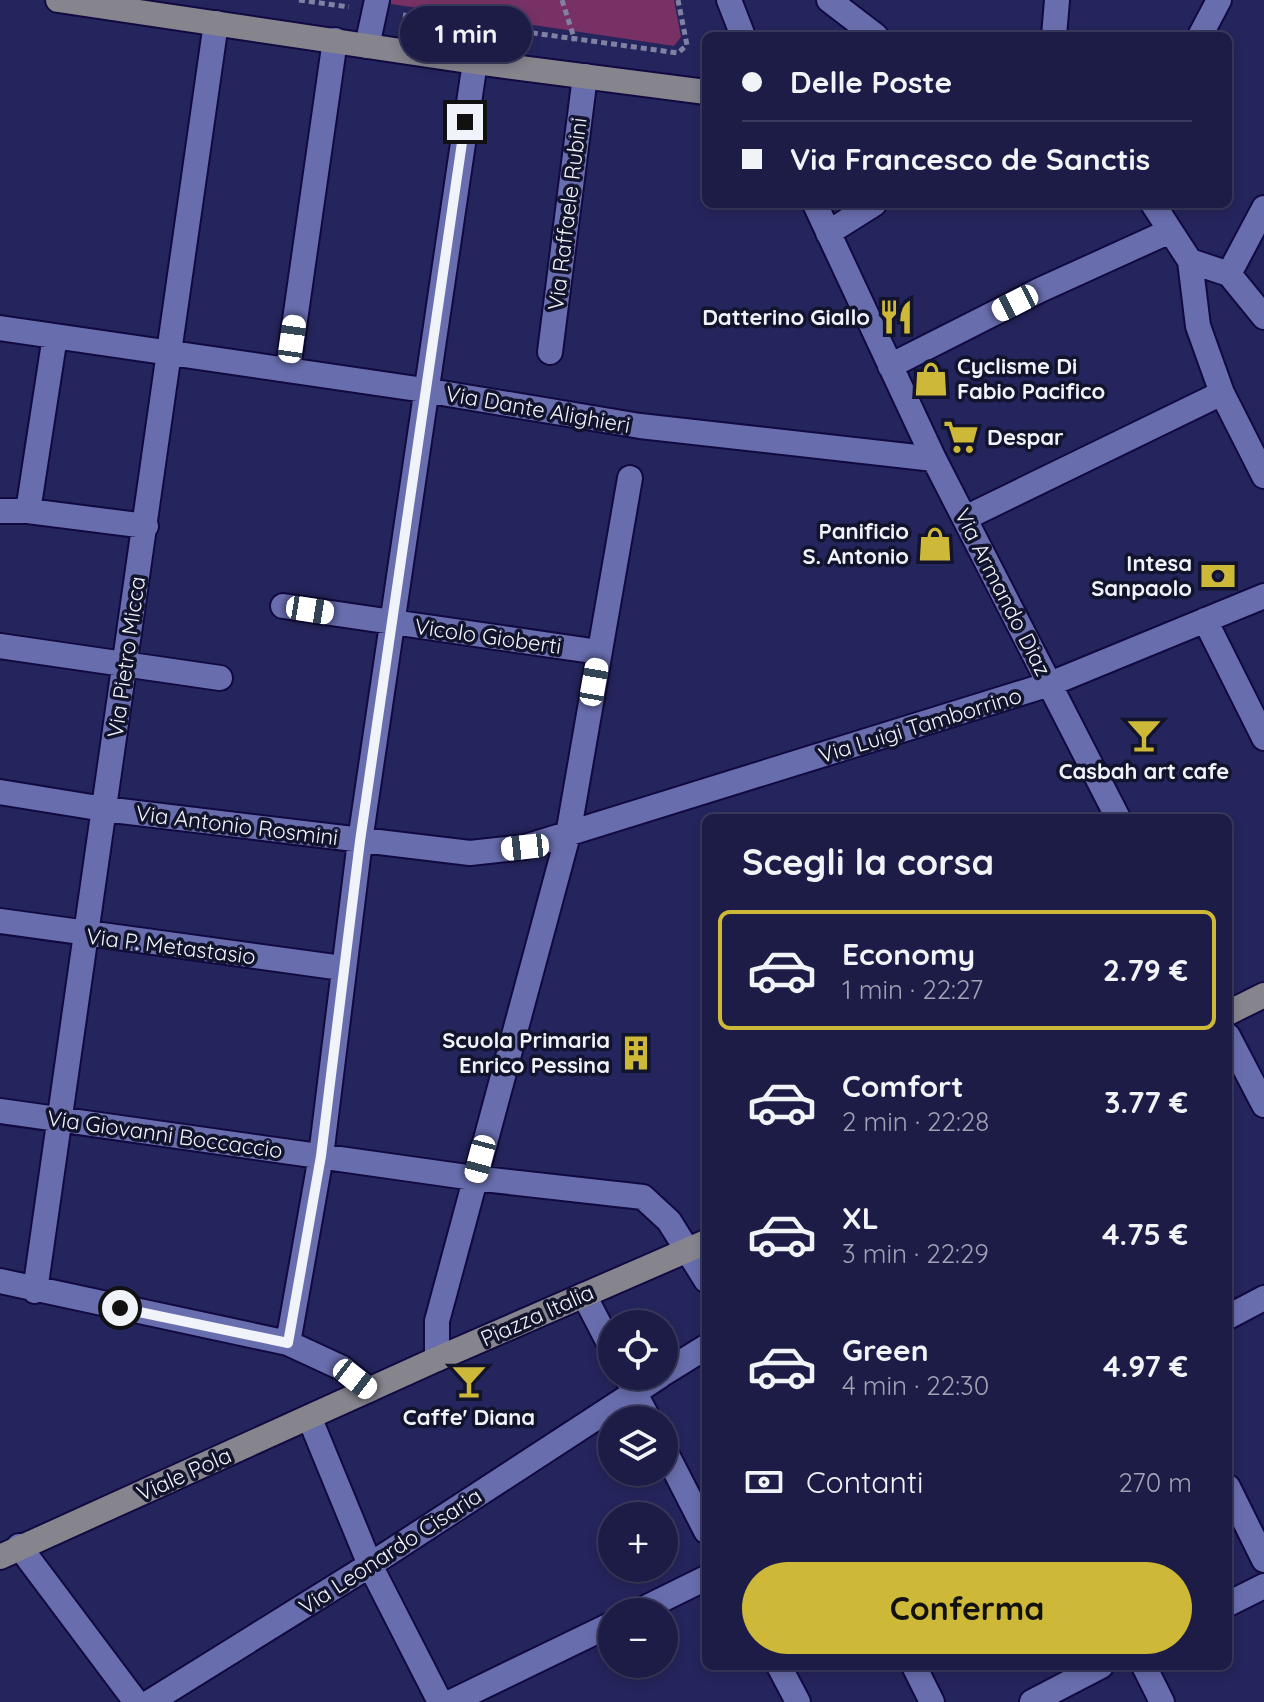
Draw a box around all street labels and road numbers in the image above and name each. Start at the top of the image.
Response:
street label: Via Raffaele Rubini [541,116,593,312]
street label: Via Dante Alighieri [444,379,632,439]
street label: Via Armando Diaz [949,503,1057,681]
street label: Via Pietro Micca [101,574,151,740]
street label: Vicolo Gioberti [413,612,563,660]
street label: Via Luigi Tamborrino [815,681,1025,769]
street label: Via Antonio Rosmini [134,799,340,851]
street label: Via P. Metastasio [85,922,257,970]
street label: Via Giovanni Boccaccio [45,1104,285,1164]
street label: Piazza Italia [476,1278,598,1352]
street label: Viale Pola [132,1441,236,1507]
street label: Via Leonardo Cisaria [293,1481,487,1621]

